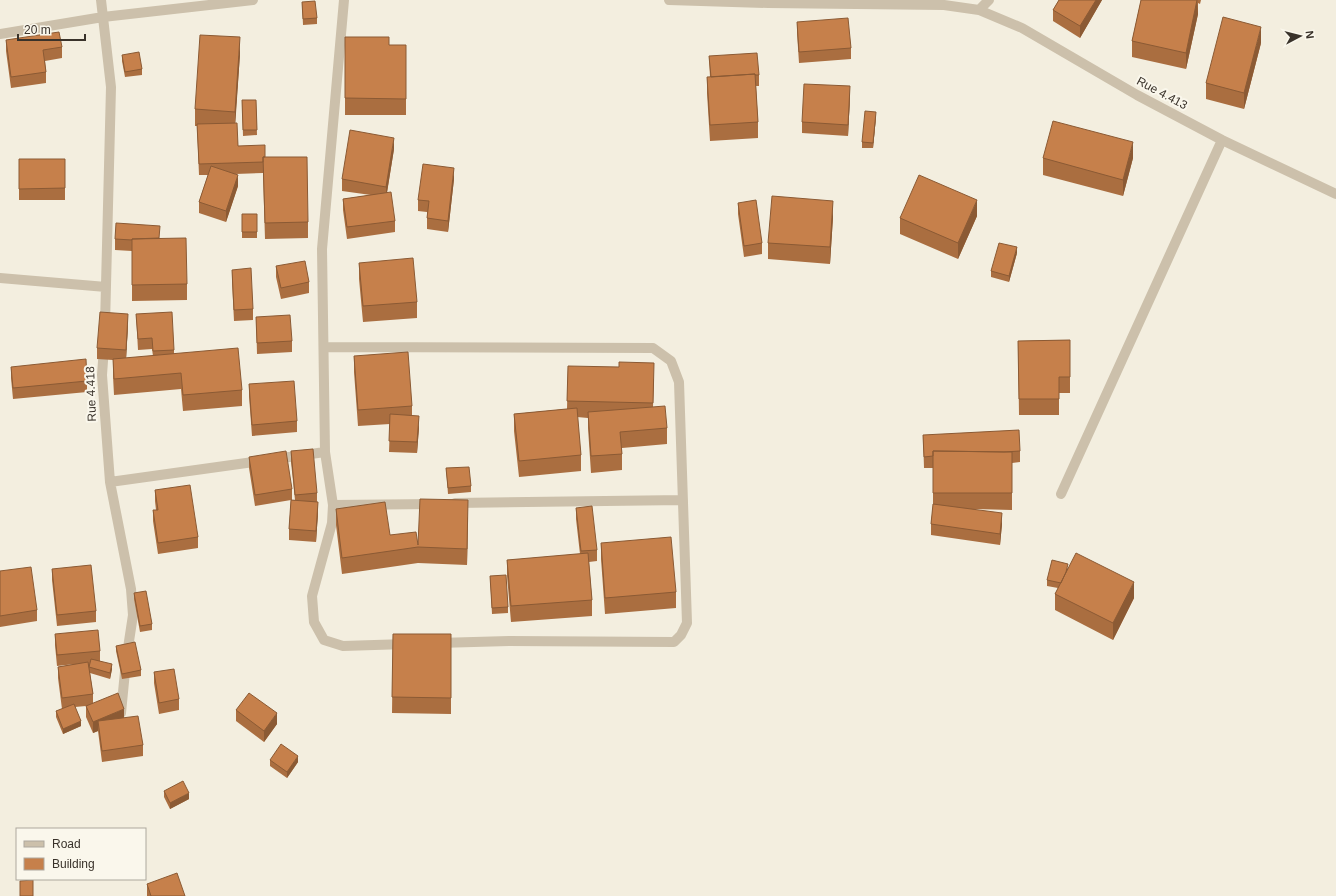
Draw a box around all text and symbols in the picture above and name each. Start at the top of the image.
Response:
scale bar [18,16,85,42]
north arrow [1280,16,1320,56]
text: 20 m [24,23,51,37]
text: N [1303,30,1316,40]
street label: Rue 4.413 [1134,74,1190,112]
street label: Rue 4.418 [83,366,99,422]
legend [16,828,146,880]
text: Road [52,837,81,851]
text: Building [52,857,95,871]

